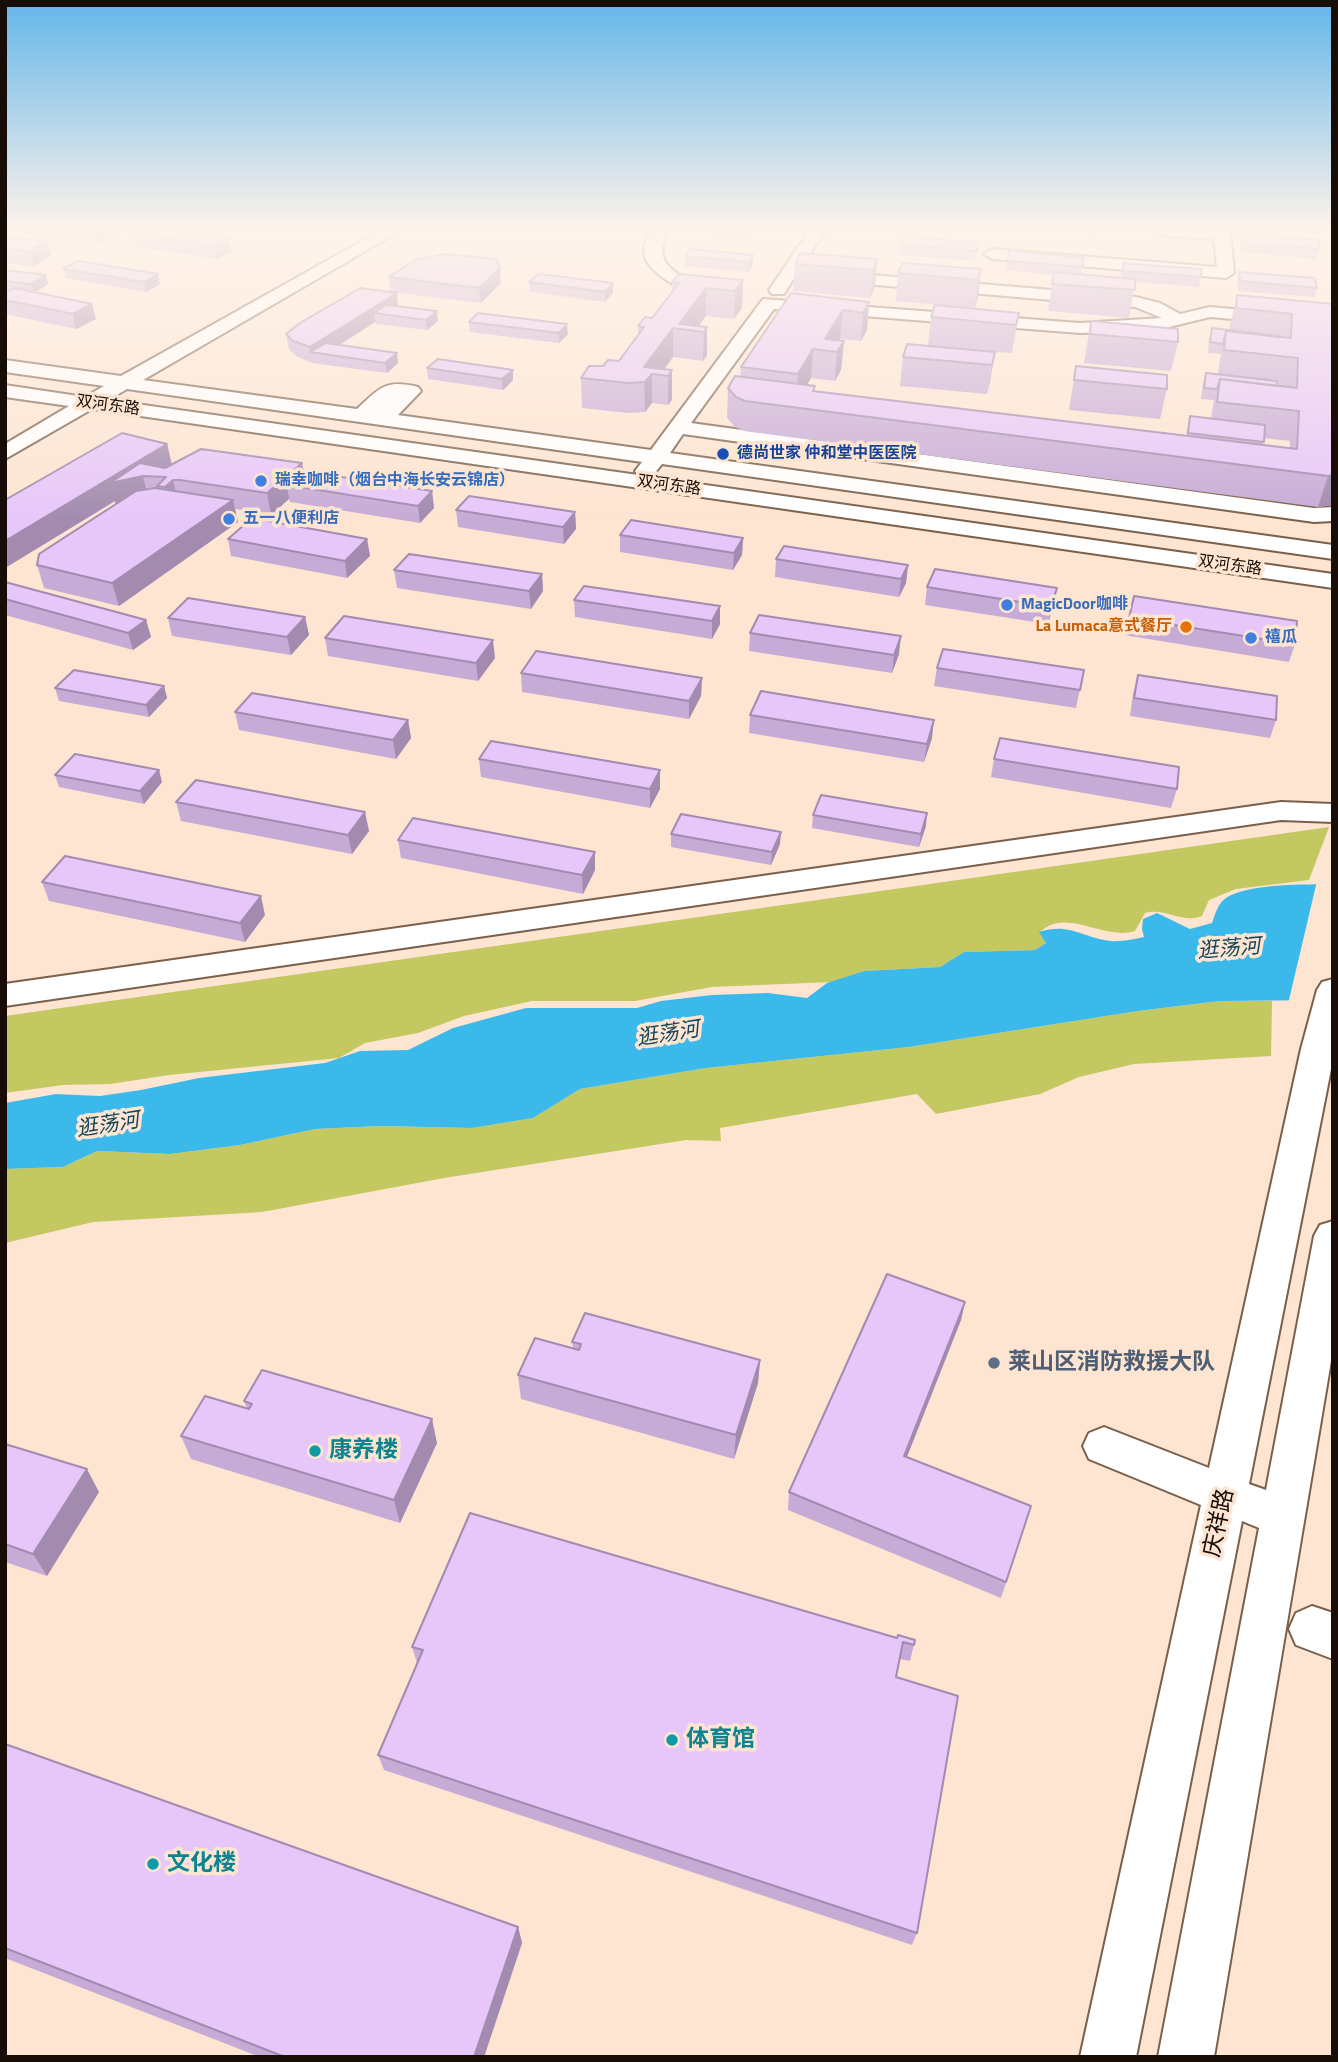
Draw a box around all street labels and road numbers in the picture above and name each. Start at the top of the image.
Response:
street label: 双河东路 [75,392,141,420]
street label: 双河东路 [636,472,702,500]
street label: 双河东路 [1197,552,1263,580]
street label: 庆祥路 [1199,1486,1241,1560]

